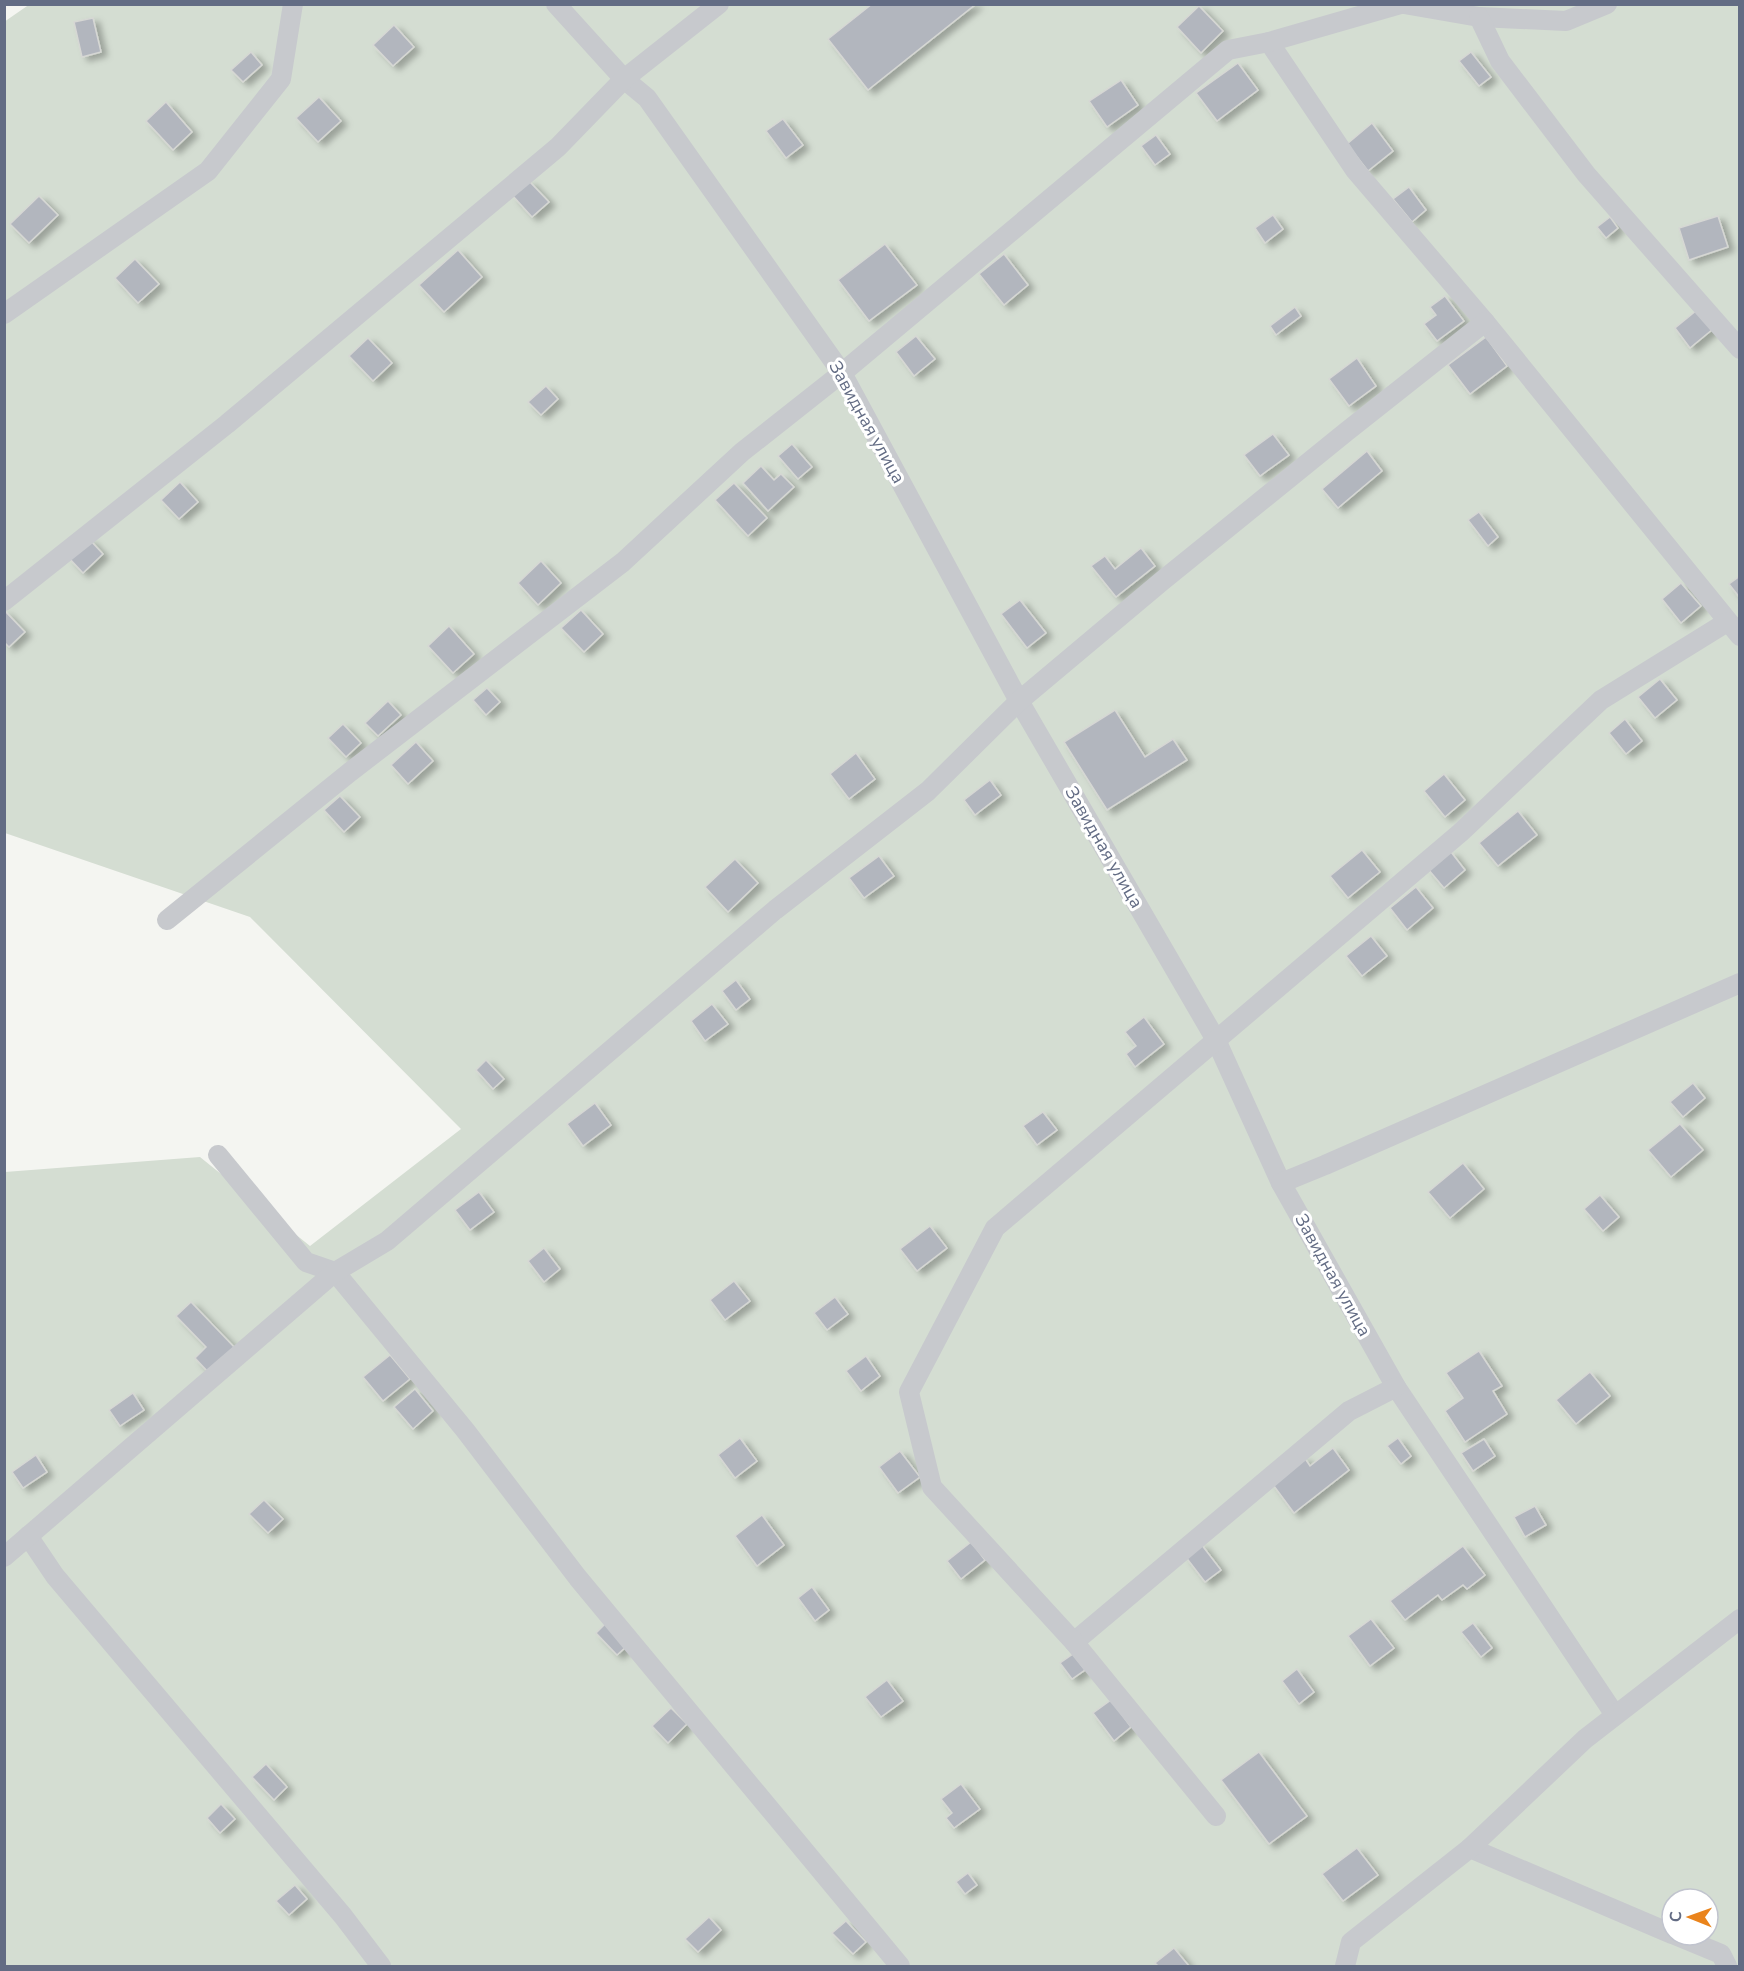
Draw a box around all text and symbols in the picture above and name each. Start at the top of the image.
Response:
street label: Завидная улица [823,356,911,488]
street label: Завидная улица [1059,782,1149,912]
street label: Завидная улица [1289,1209,1377,1341]
north arrow [1660,1887,1720,1947]
text: С [1665,1911,1687,1922]

